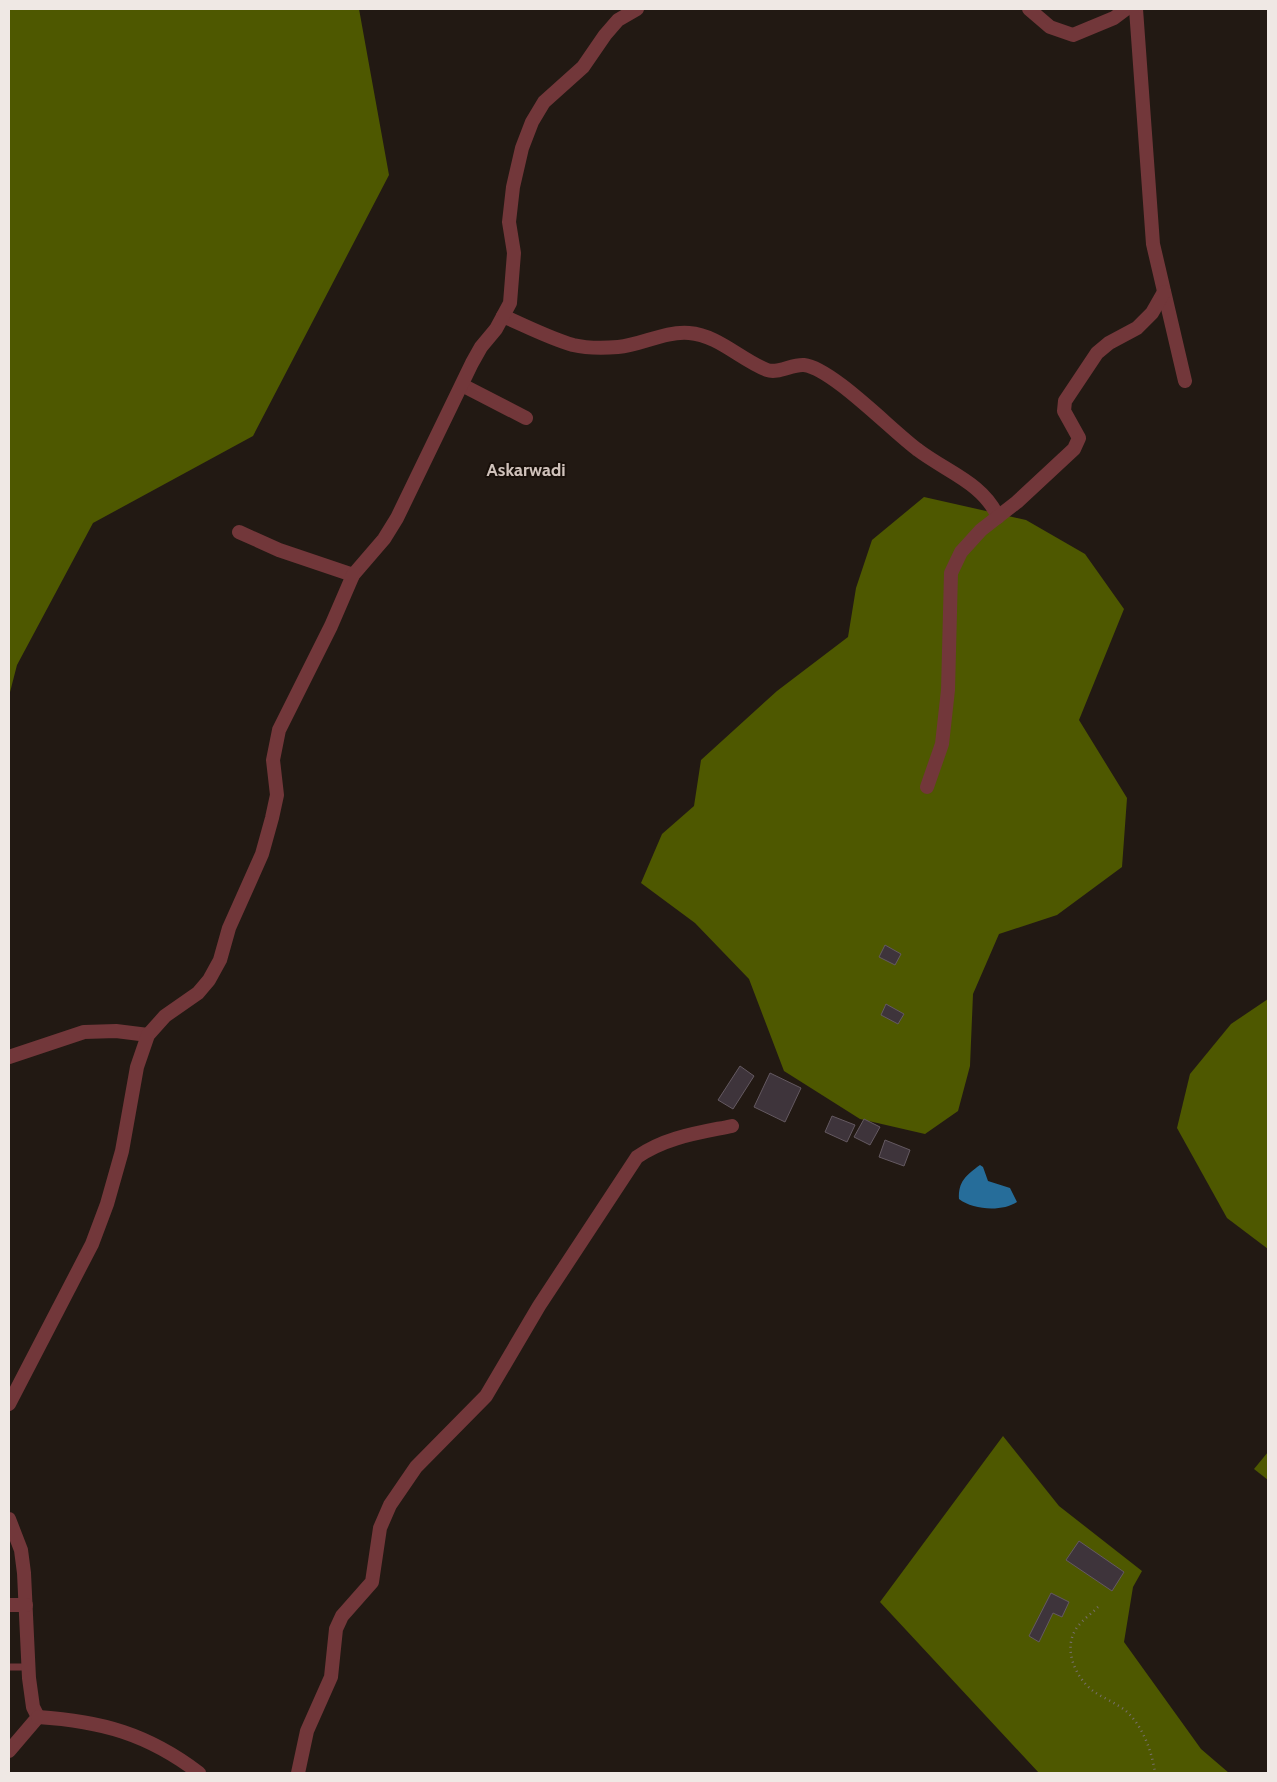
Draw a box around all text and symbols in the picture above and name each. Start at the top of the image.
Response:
district label: Askarwadi [487,459,565,481]

